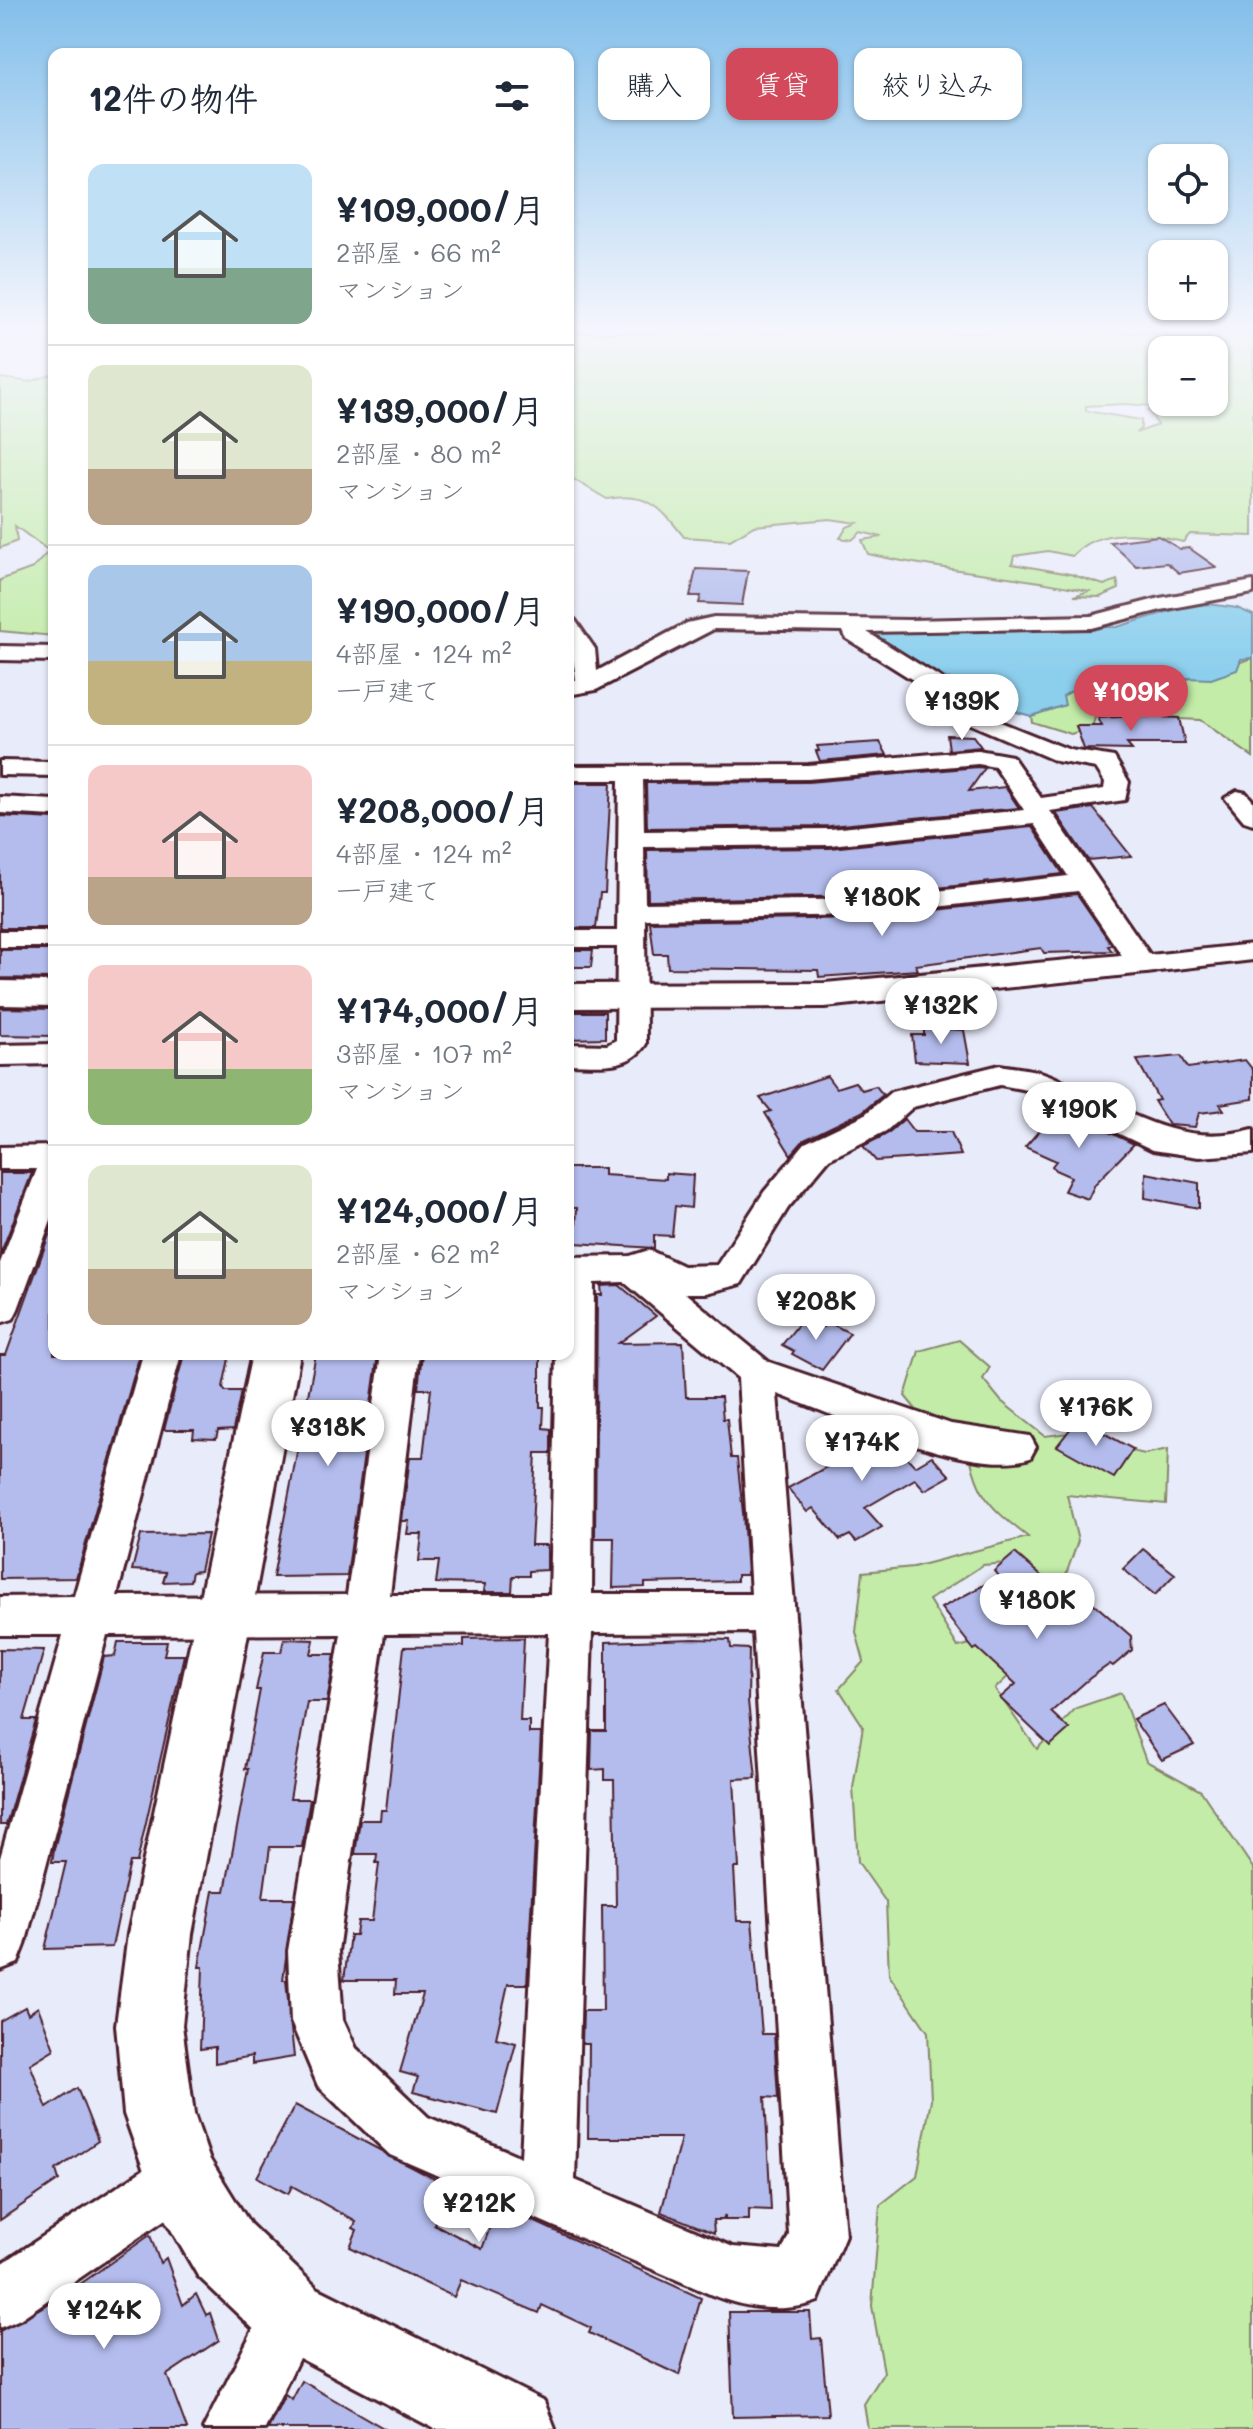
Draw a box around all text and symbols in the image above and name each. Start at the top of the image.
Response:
chip: 購入 [598,48,710,120]
chip: 賃貸 [726,48,838,120]
chip: 絞り込み [854,48,1022,120]
icon: filters [490,74,534,118]
text: 12件の物件 [88,75,258,120]
map controls [1148,144,1228,416]
button: locate [1148,144,1228,224]
text: ¥109,000/月 [336,186,546,231]
icon: home [152,196,248,292]
text: 2部屋 · 66 m² [336,235,501,269]
button: + [1148,240,1228,320]
text: マンション [336,272,465,306]
button: − [1148,336,1228,416]
text: ¥139,000/月 [336,387,544,432]
icon: home [152,397,248,493]
text: 2部屋 · 80 m² [336,436,501,470]
text: マンション [336,473,465,507]
text: ¥190,000/月 [336,587,546,632]
icon: home [152,597,248,693]
text: 4部屋 · 124 m² [336,636,511,670]
pin: ¥109K [1075,665,1187,733]
text: 一戸建て [336,673,440,707]
pin: ¥139K [906,674,1018,742]
text: ¥109K [1092,674,1170,708]
text: ¥139K [924,683,1000,717]
text: ¥208,000/月 [336,787,550,832]
icon: home [152,797,248,893]
text: 4部屋 · 124 m² [336,836,511,870]
pin: ¥180K [826,870,938,938]
text: 一戸建て [336,873,440,907]
text: ¥180K [843,879,921,913]
pin: ¥132K [885,978,997,1046]
text: ¥174,000/月 [336,987,544,1032]
text: ¥132K [903,987,979,1021]
icon: home [152,997,248,1093]
text: 3部屋 · 107 m² [336,1036,512,1070]
text: マンション [336,1073,465,1107]
pin: ¥190K [1023,1082,1135,1150]
text: ¥190K [1040,1091,1118,1125]
text: ¥124,000/月 [336,1187,544,1232]
icon: home [152,1197,248,1293]
text: 2部屋 · 62 m² [336,1236,500,1270]
text: マンション [336,1273,465,1307]
pin: ¥208K [760,1274,872,1342]
text: ¥208K [775,1283,857,1317]
pin: ¥176K [1040,1380,1152,1448]
text: ¥176K [1058,1389,1134,1423]
pin: ¥318K [272,1400,384,1468]
text: ¥318K [289,1409,367,1443]
pin: ¥174K [806,1415,918,1483]
text: ¥174K [824,1424,900,1458]
pin: ¥180K [981,1573,1093,1641]
text: ¥180K [998,1582,1076,1616]
pin: ¥212K [423,2176,535,2244]
text: ¥212K [442,2185,516,2219]
pin: ¥124K [48,2283,160,2351]
text: ¥124K [66,2292,142,2326]

